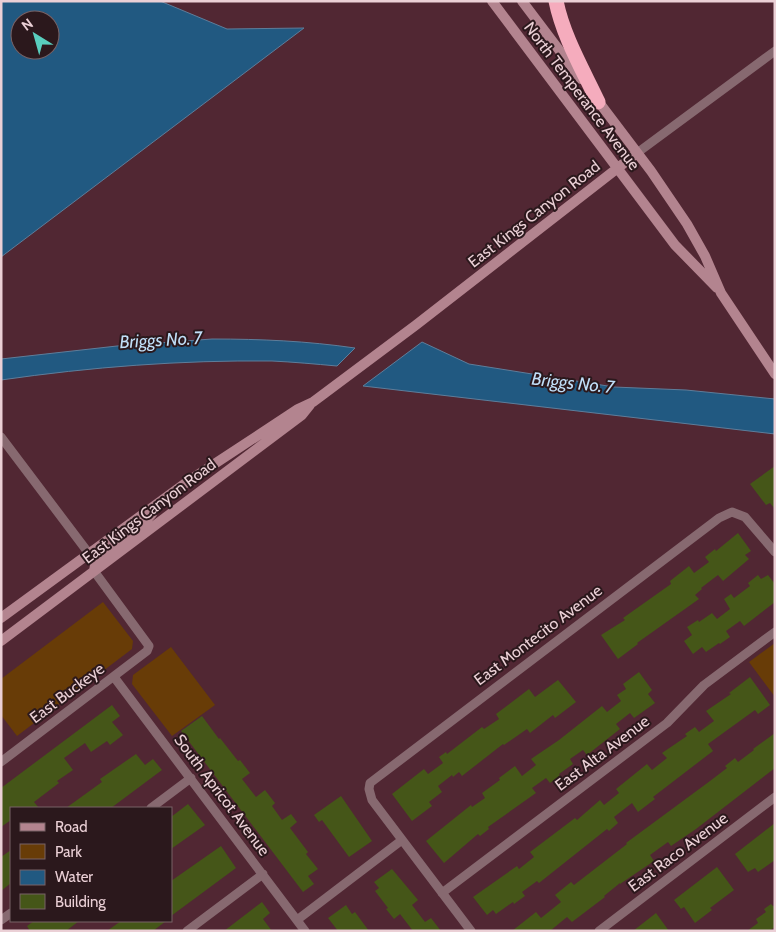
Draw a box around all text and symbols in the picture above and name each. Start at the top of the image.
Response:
north arrow [10,10,60,60]
text: N [18,14,37,35]
street label: North Temperance Avenue [520,18,644,174]
street label: East Kings Canyon Road [464,157,604,271]
water label: Briggs No. 7 [119,327,204,353]
water label: Briggs No. 7 [530,368,617,398]
street label: East Kings Canyon Road [78,455,220,567]
street label: East Montecito Avenue [470,581,606,689]
street label: East Buckeye [26,659,108,727]
street label: East Alta Avenue [551,711,653,795]
street label: South Apricot Avenue [170,731,274,859]
legend [10,807,172,922]
street label: East Raco Avenue [624,808,732,896]
text: Road [55,818,88,836]
text: Park [55,843,82,861]
text: Water [55,868,93,886]
text: Building [55,893,106,911]

